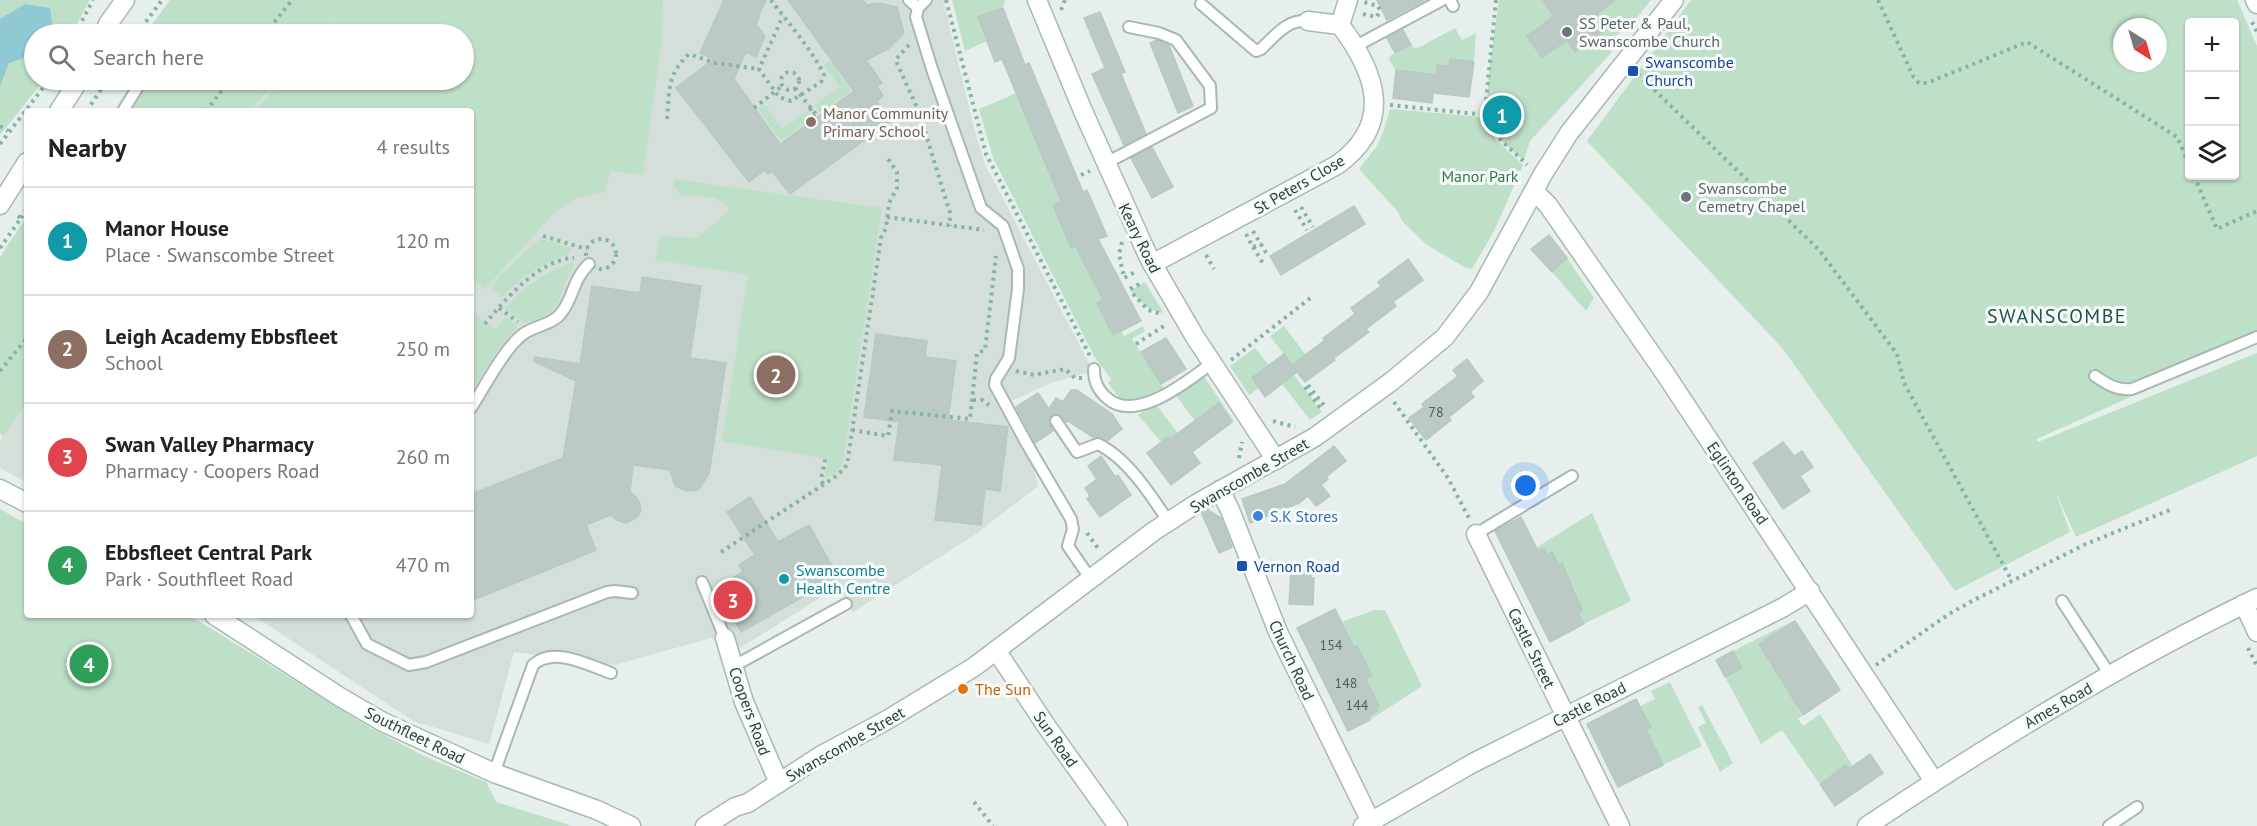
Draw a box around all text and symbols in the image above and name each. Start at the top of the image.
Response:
place label: SS Peter & Paul, Swanscombe Church [1579,13,1720,51]
north arrow [2113,18,2167,72]
map controls [2185,18,2239,180]
button: + [2185,18,2239,72]
search box [24,24,474,90]
marker: SS Peter & Paul, Swanscombe Church [1560,25,1574,39]
icon: search [45,41,78,74]
text: Search here [93,43,204,71]
place label: Swanscombe Church [1645,52,1734,90]
marker: Swanscombe Church [1626,64,1640,78]
button: − [2185,72,2239,126]
pin: 1 [1482,92,1522,138]
place label: Manor Community Primary School [823,103,949,141]
marker: Manor Community Primary School [804,115,818,129]
button: layers [2185,126,2239,180]
text: Nearby [48,131,126,164]
text: 4 results [377,134,450,160]
street label: St Peters Close [1250,150,1348,218]
park label: Manor Park [1441,166,1519,186]
place label: Swanscombe Cemetry Chapel [1698,178,1805,216]
marker: Swanscombe Cemetry Chapel [1679,190,1693,204]
street label: Keary Road [1114,200,1166,276]
text: Manor House [105,214,229,242]
text: 1 [62,228,73,254]
text: 120 m [396,228,450,254]
text: Place · Swanscombe Street [105,242,334,268]
district label: SWANSCOMBE [1987,303,2127,329]
text: Leigh Academy Ebbsfleet [105,322,338,350]
text: 2 [62,336,73,362]
text: 250 m [396,336,450,362]
text: School [105,350,163,376]
pin: 2 [756,352,796,398]
house number: 78 [1428,403,1444,421]
text: Swan Valley Pharmacy [105,430,314,458]
street label: Swanscombe Street [1186,433,1313,517]
street label: Eglinton Road [1703,438,1773,528]
text: 3 [62,444,73,470]
text: 260 m [396,444,450,470]
text: Pharmacy · Coopers Road [105,458,319,484]
your location [1511,471,1540,500]
place label: S.K Stores [1270,506,1338,526]
marker: S.K Stores [1251,509,1265,523]
text: Ebbsfleet Central Park [105,538,312,566]
text: 4 [62,552,73,578]
text: 470 m [396,552,450,578]
place label: Vernon Road [1253,556,1340,576]
marker: Vernon Road [1235,559,1249,573]
place label: Swanscombe Health Centre [796,560,890,598]
text: Park · Southfleet Road [105,566,293,592]
marker: Swanscombe Health Centre [777,572,791,586]
pin: 3 [714,578,752,622]
street label: Castle Street [1504,605,1560,692]
street label: Church Road [1265,617,1319,703]
house number: 154 [1320,636,1343,654]
pin: 4 [70,642,109,686]
street label: Coopers Road [725,664,775,758]
house number: 148 [1335,674,1357,692]
street label: Castle Road [1549,677,1629,731]
street label: Ames Road [2020,677,2096,733]
place label: The Sun [975,679,1031,699]
marker: The Sun [956,682,970,696]
house number: 144 [1346,696,1369,714]
street label: Southfleet Road [362,702,468,768]
street label: Swanscombe Street [782,702,909,786]
street label: Sun Road [1029,707,1083,771]

